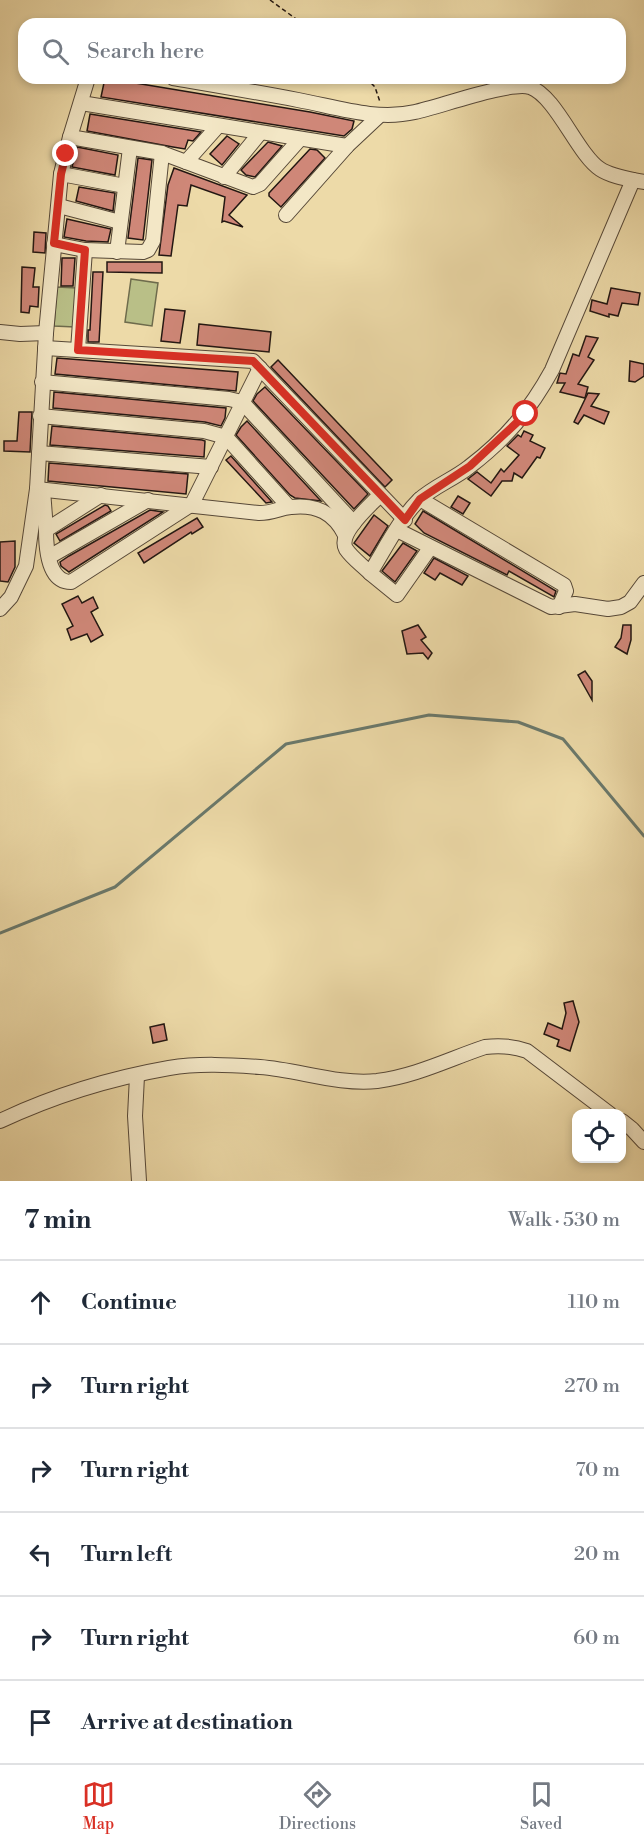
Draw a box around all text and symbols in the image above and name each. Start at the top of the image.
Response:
search box [18,18,626,84]
icon: search [39,35,72,68]
text: Search here [87,38,204,65]
route end [52,140,78,166]
route start [512,400,538,426]
map controls [572,1109,626,1163]
button: locate [572,1109,626,1163]
text: 7 min [24,1204,91,1236]
text: Walk · 530 m [508,1208,620,1233]
icon: ahead [24,1286,57,1319]
text: Continue [81,1289,177,1316]
text: 110 m [568,1290,620,1315]
icon: right [24,1370,57,1403]
text: Turn right [81,1373,189,1400]
text: 270 m [564,1374,620,1399]
icon: right [24,1454,57,1487]
text: Turn right [81,1457,189,1484]
text: 70 m [576,1458,620,1483]
icon: left [24,1538,57,1571]
text: Turn left [81,1541,172,1568]
text: 20 m [574,1542,620,1567]
icon: right [24,1622,57,1655]
text: Turn right [81,1625,189,1652]
text: 60 m [573,1626,620,1651]
icon: arrive [24,1706,57,1739]
text: Arrive at destination [81,1709,293,1736]
tab: Map [82,1778,115,1834]
tab: Directions [279,1778,356,1834]
tab: Saved [520,1778,562,1834]

